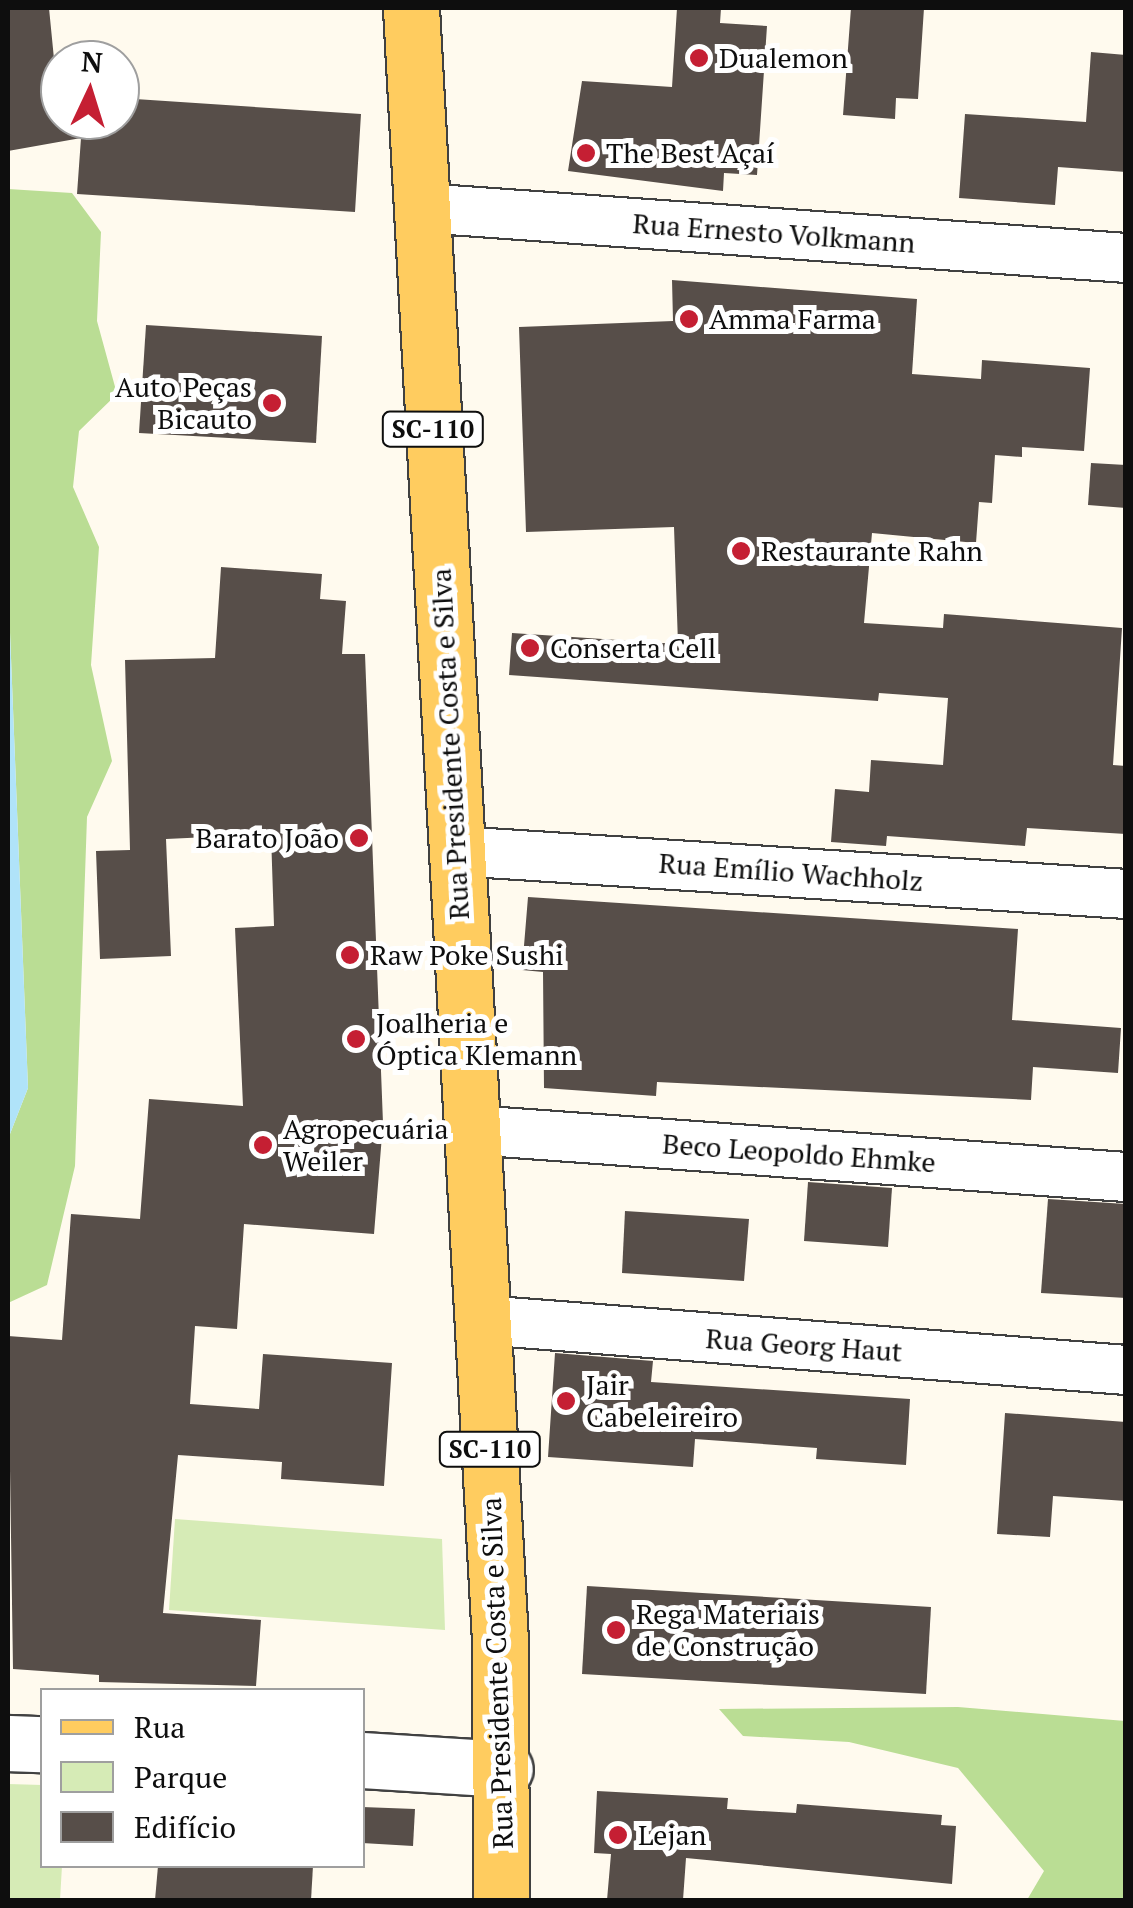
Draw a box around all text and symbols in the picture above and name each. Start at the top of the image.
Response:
north arrow [40,40,140,140]
place label: Dualemon [719,41,848,75]
text: N [80,42,104,81]
marker: Dualemon [688,47,710,69]
place label: The Best Açaí [606,136,775,170]
marker: The Best Açaí [575,142,597,164]
street label: Rua Ernesto Volkmann [631,206,917,260]
place label: Amma Farma [709,302,876,336]
marker: Amma Farma [678,308,700,330]
place label: Auto Peças Bicauto [115,370,252,436]
marker: Auto Peças Bicauto [261,392,283,414]
road number: SC-110 [380,409,486,449]
place label: Restaurante Rahn [761,534,983,568]
marker: Restaurante Rahn [730,540,752,562]
street label: Rua Presidente Costa e Silva [424,567,476,921]
place label: Conserta Cell [550,631,716,665]
marker: Conserta Cell [519,637,541,659]
place label: Barato João [195,821,339,855]
marker: Barato João [348,827,370,849]
street label: Rua Emílio Wachholz [658,846,924,898]
place label: Raw Poke Sushi [370,938,564,972]
marker: Raw Poke Sushi [339,944,361,966]
place label: Joalheria e Óptica Klemann [376,1006,577,1072]
marker: Joalheria e Óptica Klemann [345,1028,367,1050]
place label: Agropecuária Weiler [283,1112,449,1178]
street label: Beco Leopoldo Ehmke [661,1127,937,1179]
marker: Agropecuária Weiler [252,1134,274,1156]
street label: Rua Georg Haut [705,1321,903,1369]
place label: Jair Cabeleireiro [586,1368,738,1434]
marker: Jair Cabeleireiro [555,1390,577,1412]
road number: SC-110 [438,1429,542,1469]
street label: Rua Presidente Costa e Silva [474,1497,520,1849]
place label: Rega Materiais de Construção [636,1597,820,1663]
marker: Rega Materiais de Construção [605,1619,627,1641]
legend [40,1688,365,1868]
text: Rua [134,1707,185,1747]
text: Parque [134,1757,227,1797]
text: Edifício [134,1807,236,1847]
place label: Lejan [638,1818,706,1852]
marker: Lejan [607,1824,629,1846]

